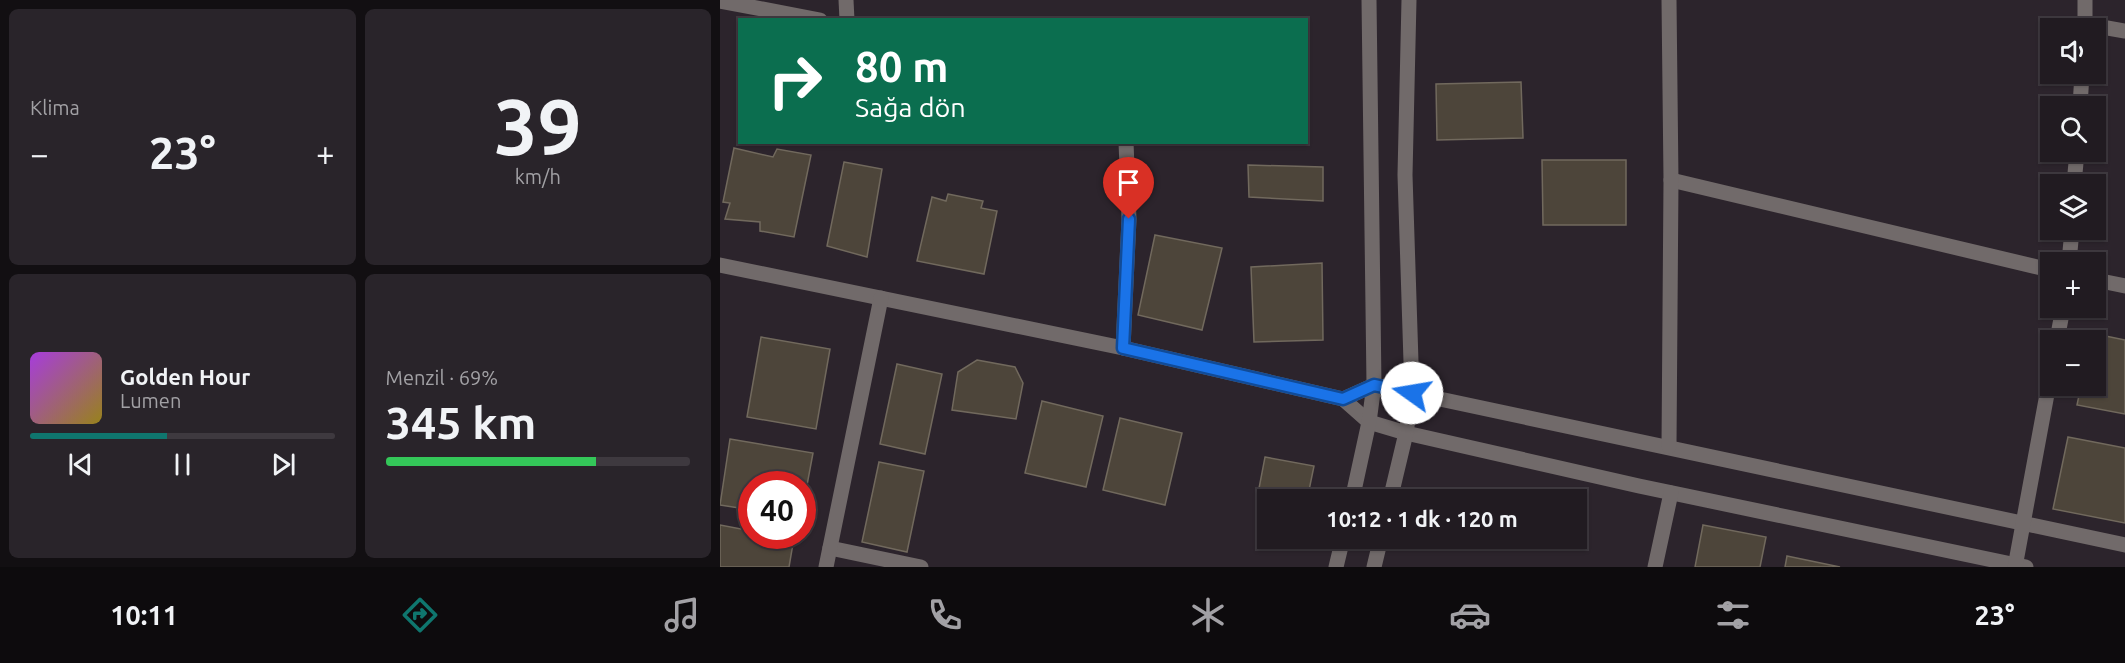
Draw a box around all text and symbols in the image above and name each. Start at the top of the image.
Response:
map controls [2040,18,2106,396]
button: sound [2040,18,2106,84]
icon: right [756,42,834,120]
text: 80 m [855,43,949,90]
text: 39 [494,82,582,170]
text: Sağa dön [855,92,966,122]
text: Klima [30,96,80,119]
button: search [2040,96,2106,162]
text: 23° [149,127,216,178]
text: − [30,135,49,172]
text: + [316,135,335,172]
pin [1103,157,1154,219]
text: km/h [515,165,561,188]
icon: arrive [1112,166,1145,199]
button: layers [2040,174,2106,240]
button: + [2040,252,2106,318]
button: − [2040,330,2106,396]
position arrow [1380,361,1444,425]
text: Golden Hour [120,364,250,389]
text: Menzil · 69% [386,366,498,389]
text: Lumen [120,389,181,412]
text: 345 km [386,397,536,448]
icon: previous [64,448,97,481]
icon: pause [166,448,199,481]
icon: next [267,448,300,481]
speed limit sign: 40 [738,471,816,549]
text: 10:12 · 1 dk · 120 m [1326,506,1518,531]
icon: directions [399,594,441,636]
icon: music [661,594,703,636]
icon: phone [924,594,966,636]
icon: climate [1187,594,1229,636]
icon: car [1449,594,1491,636]
icon: filters [1712,594,1754,636]
text: 10:11 [110,600,178,630]
text: 23° [1975,600,2015,630]

